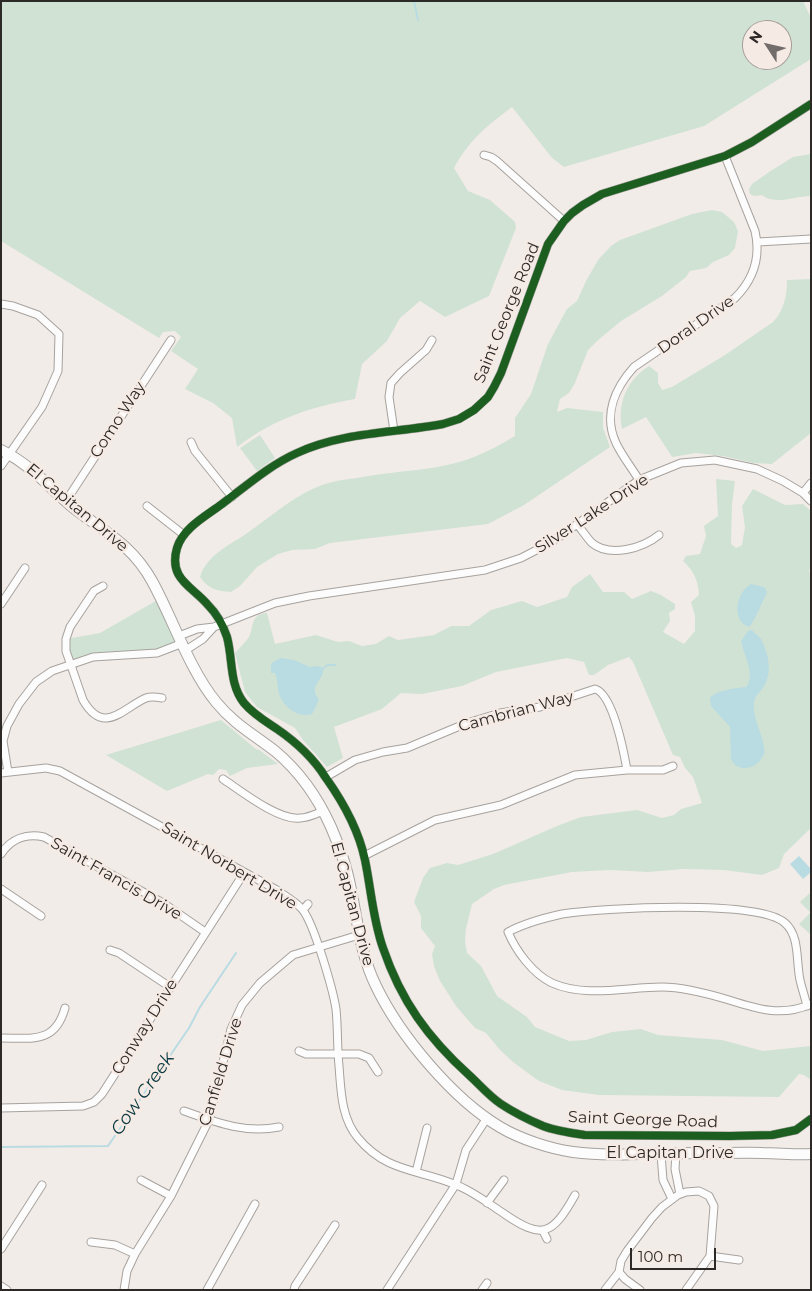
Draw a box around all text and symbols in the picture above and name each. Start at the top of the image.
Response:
north arrow [742,20,792,70]
text: N [745,27,766,47]
street label: Saint George Road [470,240,544,386]
street label: Doral Drive [654,292,738,358]
street label: Como Way [86,378,150,462]
street label: El Capitan Drive [22,460,132,556]
street label: Silver Lake Drive [532,470,652,558]
street label: Cambrian Way [456,687,576,737]
street label: Saint Norbert Drive [158,818,300,914]
street label: Saint Francis Drive [47,834,185,924]
street label: El Capitan Drive [326,840,378,968]
street label: Conway Drive [108,976,182,1078]
street label: Canfield Drive [195,1016,247,1128]
water label: Cow Creek [106,1048,180,1140]
street label: Saint George Road [568,1108,718,1132]
street label: El Capitan Drive [606,1143,734,1163]
scale bar [632,1238,718,1270]
text: 100 m [638,1247,683,1266]

